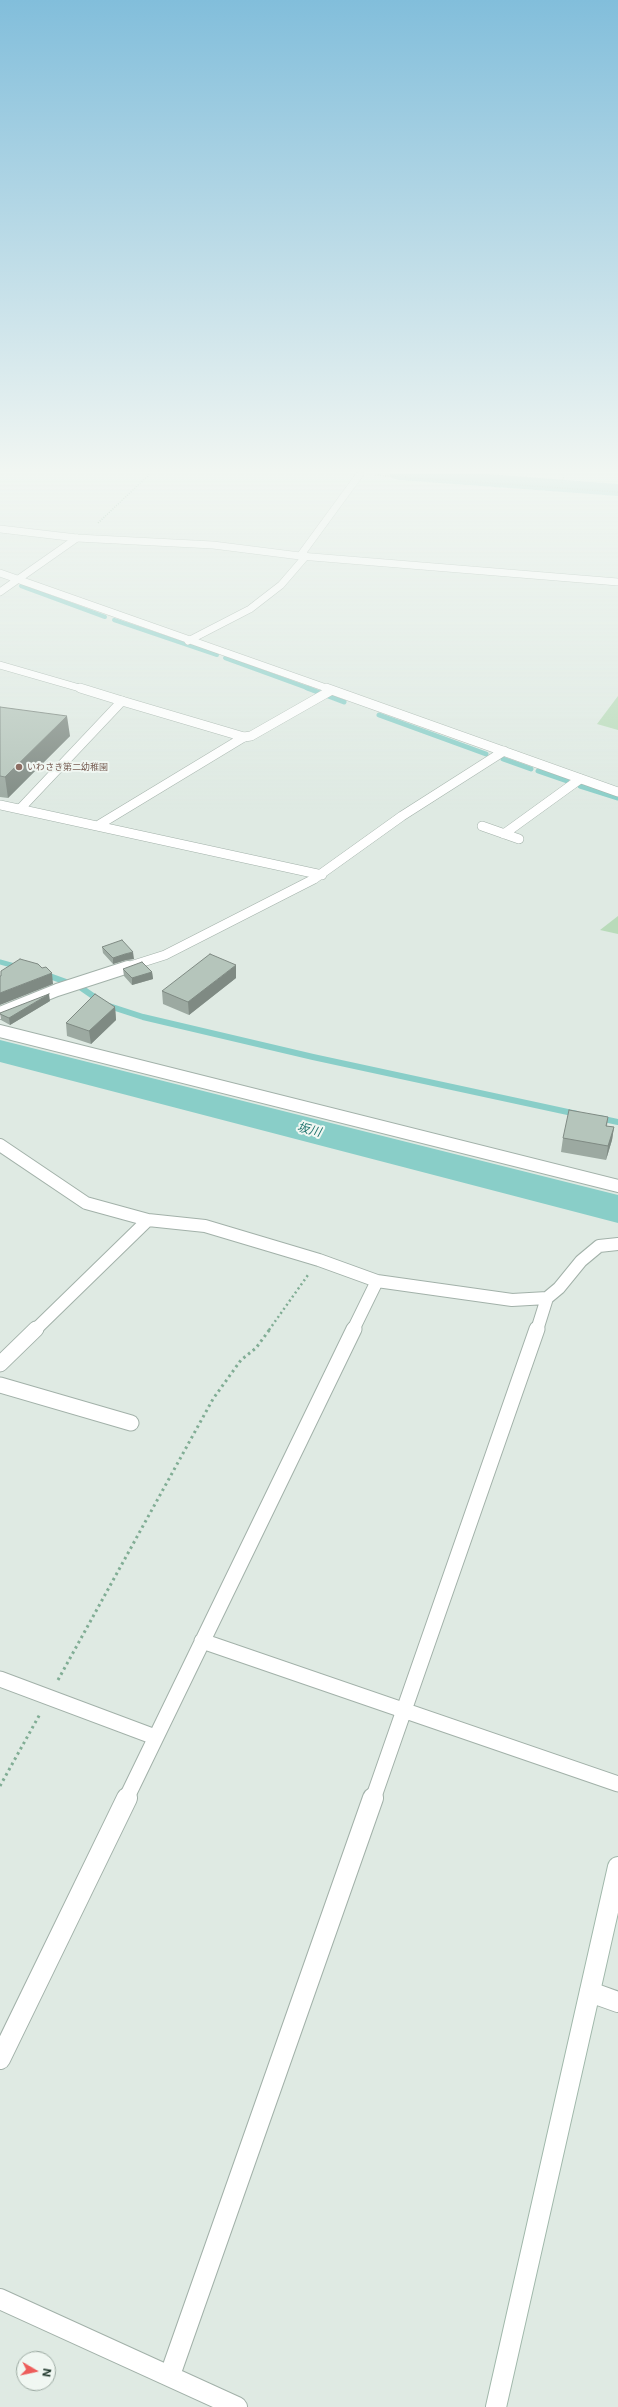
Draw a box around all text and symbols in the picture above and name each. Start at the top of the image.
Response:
marker: いわさき第二幼稚園 [14,762,24,772]
place label: いわさき第二幼稚園 [27,762,108,772]
water label: 坂川 [296,1120,322,1140]
north arrow [16,2351,56,2391]
text: N [39,2367,54,2378]

